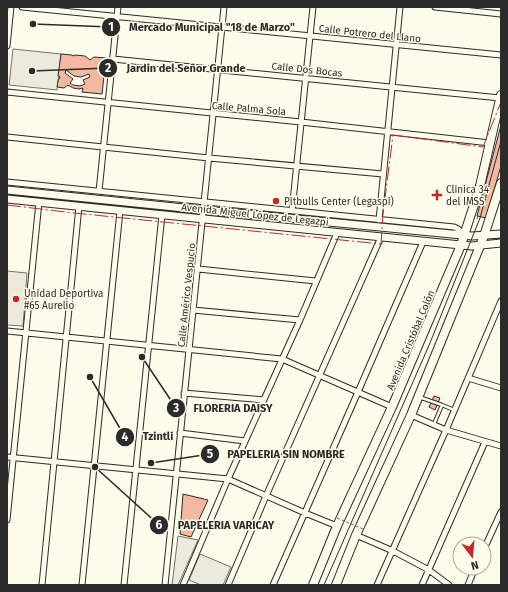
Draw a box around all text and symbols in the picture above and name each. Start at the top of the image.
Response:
callout: Mercado Municipal "18 de Marzo" [101,16,303,39]
text: 1 [108,20,114,34]
text: Mercado Municipal "18 de Marzo" [129,21,295,34]
street label: Calle Potrero del Llano [318,23,422,45]
callout: Jardin del Señor Grande [98,56,253,79]
street label: Calle Dos Bocas [271,60,343,80]
text: 2 [105,61,111,75]
text: Jardin del Señor Grande [125,62,246,75]
street label: Calle Palma Sola [211,100,287,118]
place label: Clinica 34 del IMSS [446,184,490,208]
marker: Clinica 34 del IMSS [431,189,443,201]
place label: Pitbulls Center (Legaspi) [284,195,394,208]
marker: Pitbulls Center (Legaspi) [271,196,281,206]
street label: Avenida Miguel López de Legazpi [181,201,329,229]
street label: Calle Américo Vespucio [176,242,198,348]
place label: Unidad Deportiva #65 Aurelio [24,288,104,312]
street label: Avenida Cristóbal Colón [384,289,437,392]
marker: Unidad Deportiva #65 Aurelio [11,294,21,304]
callout: FLORERIA DAISY [166,397,281,420]
text: 3 [172,401,179,415]
text: FLORERIA DAISY [193,402,273,415]
callout: Tzintli [115,425,181,448]
text: 4 [122,430,129,444]
text: Tzintli [143,430,173,443]
callout: PAPELERIA SIN NOMBRE [200,443,353,466]
text: 5 [207,447,214,461]
text: PAPELERIA SIN NOMBRE [227,448,345,461]
callout: PAPELERIA VARICAY [149,513,282,536]
text: 6 [156,518,163,532]
text: PAPELERIA VARICAY [178,519,275,532]
north arrow [452,536,492,576]
text: N [469,558,480,572]

